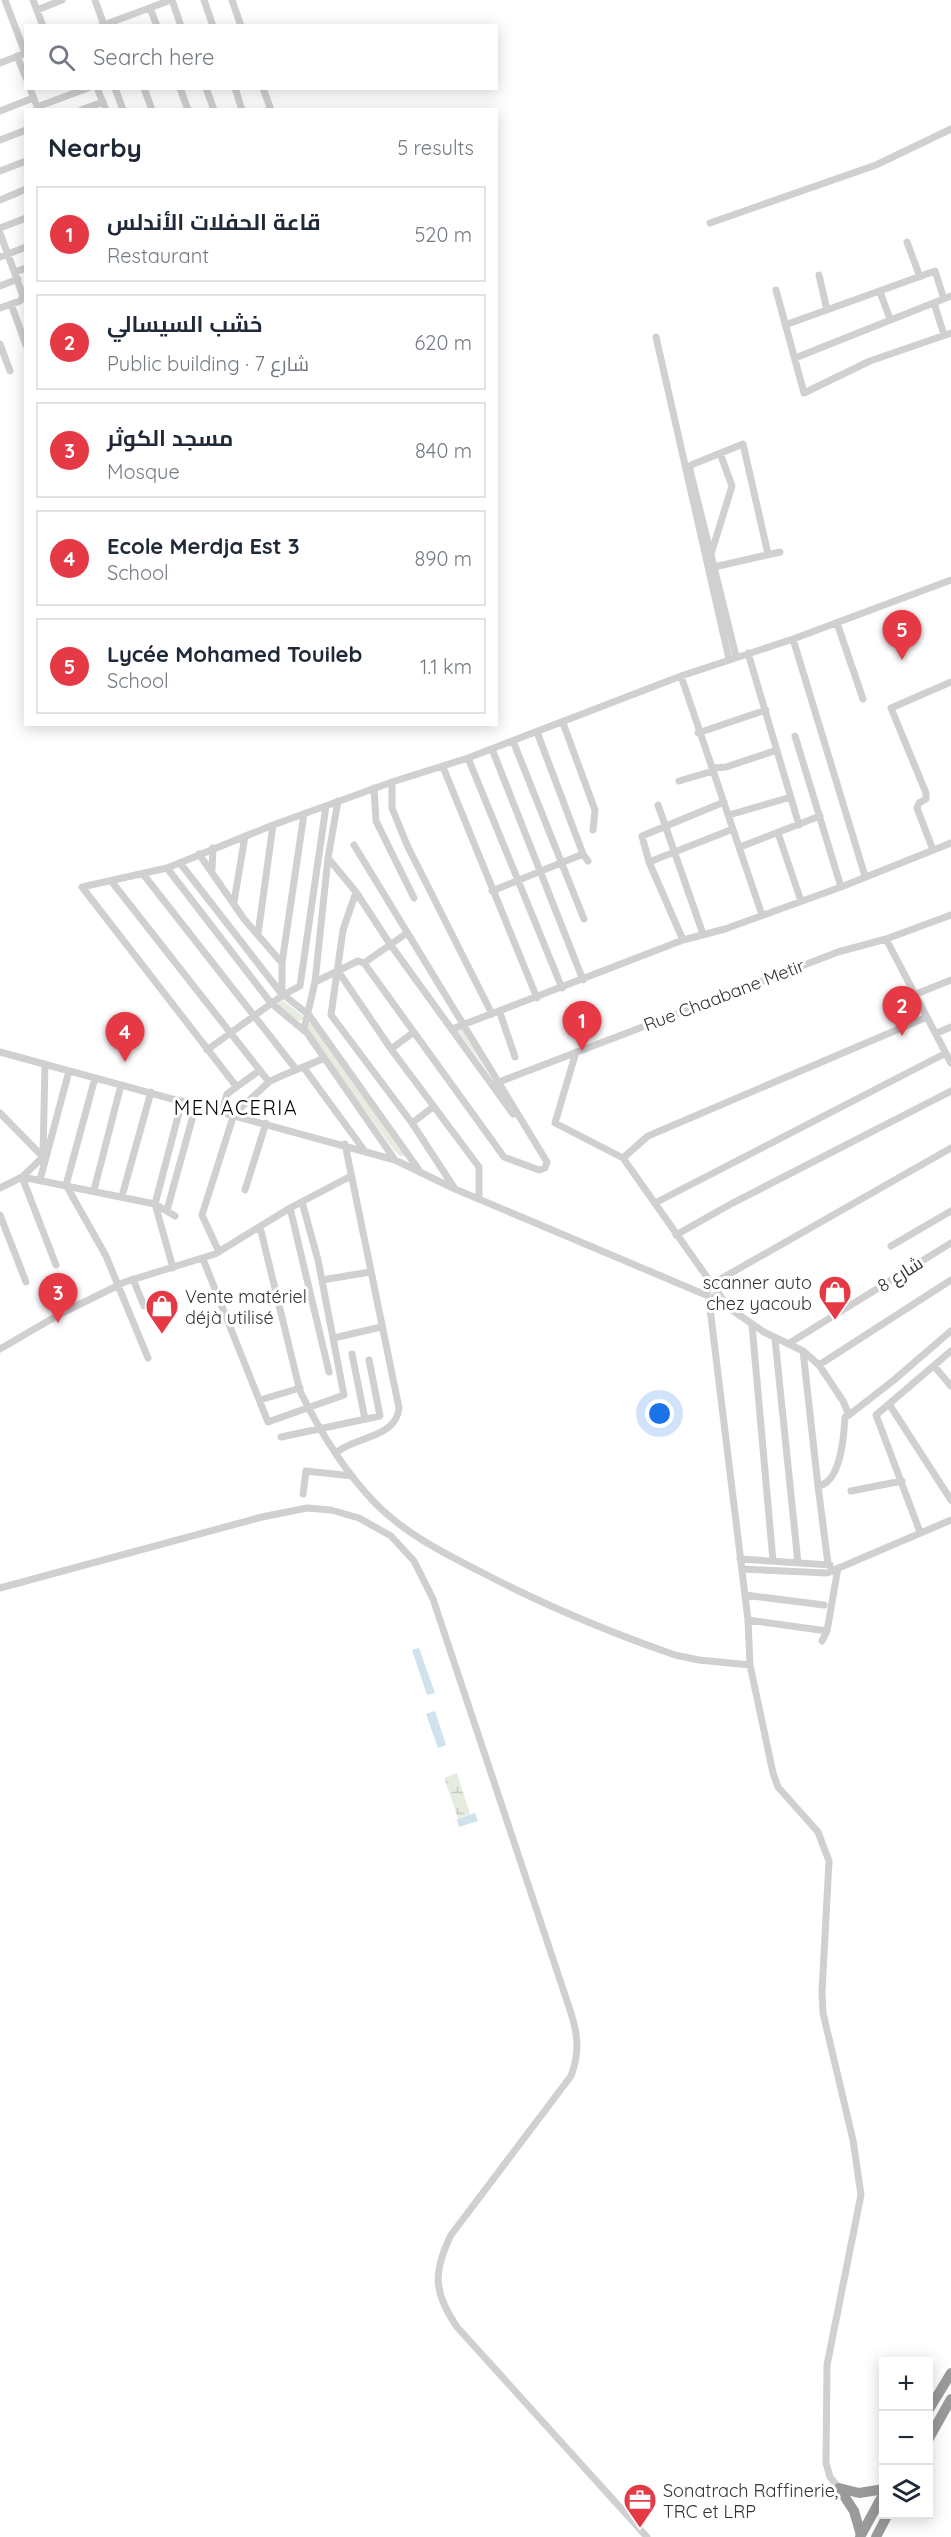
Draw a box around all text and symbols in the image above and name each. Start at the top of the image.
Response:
search box [24,24,498,90]
icon: search [45,41,78,74]
text: Search here [93,43,214,71]
text: Nearby [48,131,142,164]
text: 5 results [397,135,474,160]
text: قاعة الحفلات الأندلس [107,208,321,236]
text: 1 [66,222,73,247]
text: 520 m [414,222,472,247]
text: Restaurant [107,243,209,268]
text: خشب السيسالي [107,310,263,338]
text: 2 [64,330,75,355]
text: 620 m [415,330,472,355]
text: Public building · شارع 7 [107,351,309,376]
text: مسجد الكوثر [107,424,233,452]
text: 3 [64,438,75,463]
text: 840 m [415,438,472,463]
text: Mosque [107,459,180,484]
text: Ecole Merdja Est 3 [107,532,300,560]
text: 4 [64,546,75,571]
text: 890 m [414,546,472,571]
text: School [107,560,169,585]
pin: 5 [882,610,922,660]
text: Lycée Mohamed Touileb [107,640,362,668]
text: 5 [64,654,75,679]
text: 1.1 km [420,654,472,679]
text: School [107,668,169,693]
street label: Rue Chaabane Metir [640,954,808,1036]
pin: 2 [882,986,922,1036]
pin: 1 [562,1002,602,1051]
pin: 4 [106,1012,144,1062]
district label: MENACERIA [174,1095,298,1120]
street label: شارع 8 [873,1251,928,1298]
place label: scanner auto chez yacoub [703,1271,812,1315]
pin: 3 [38,1274,78,1323]
shop icon: scanner auto chez yacoub [817,1274,853,1321]
place label: Vente matériel déjà utilisé [185,1285,307,1329]
shop icon: Vente matériel déjà utilisé [144,1288,180,1335]
your location [645,1399,674,1428]
map controls [879,2357,933,2519]
button: + [879,2357,933,2411]
button: − [879,2411,933,2465]
button: layers [879,2465,933,2519]
place label: Sonatrach Raffinerie, TRC et LRP [663,2479,838,2523]
office icon: Sonatrach Raffinerie, TRC et LRP [622,2482,658,2529]

